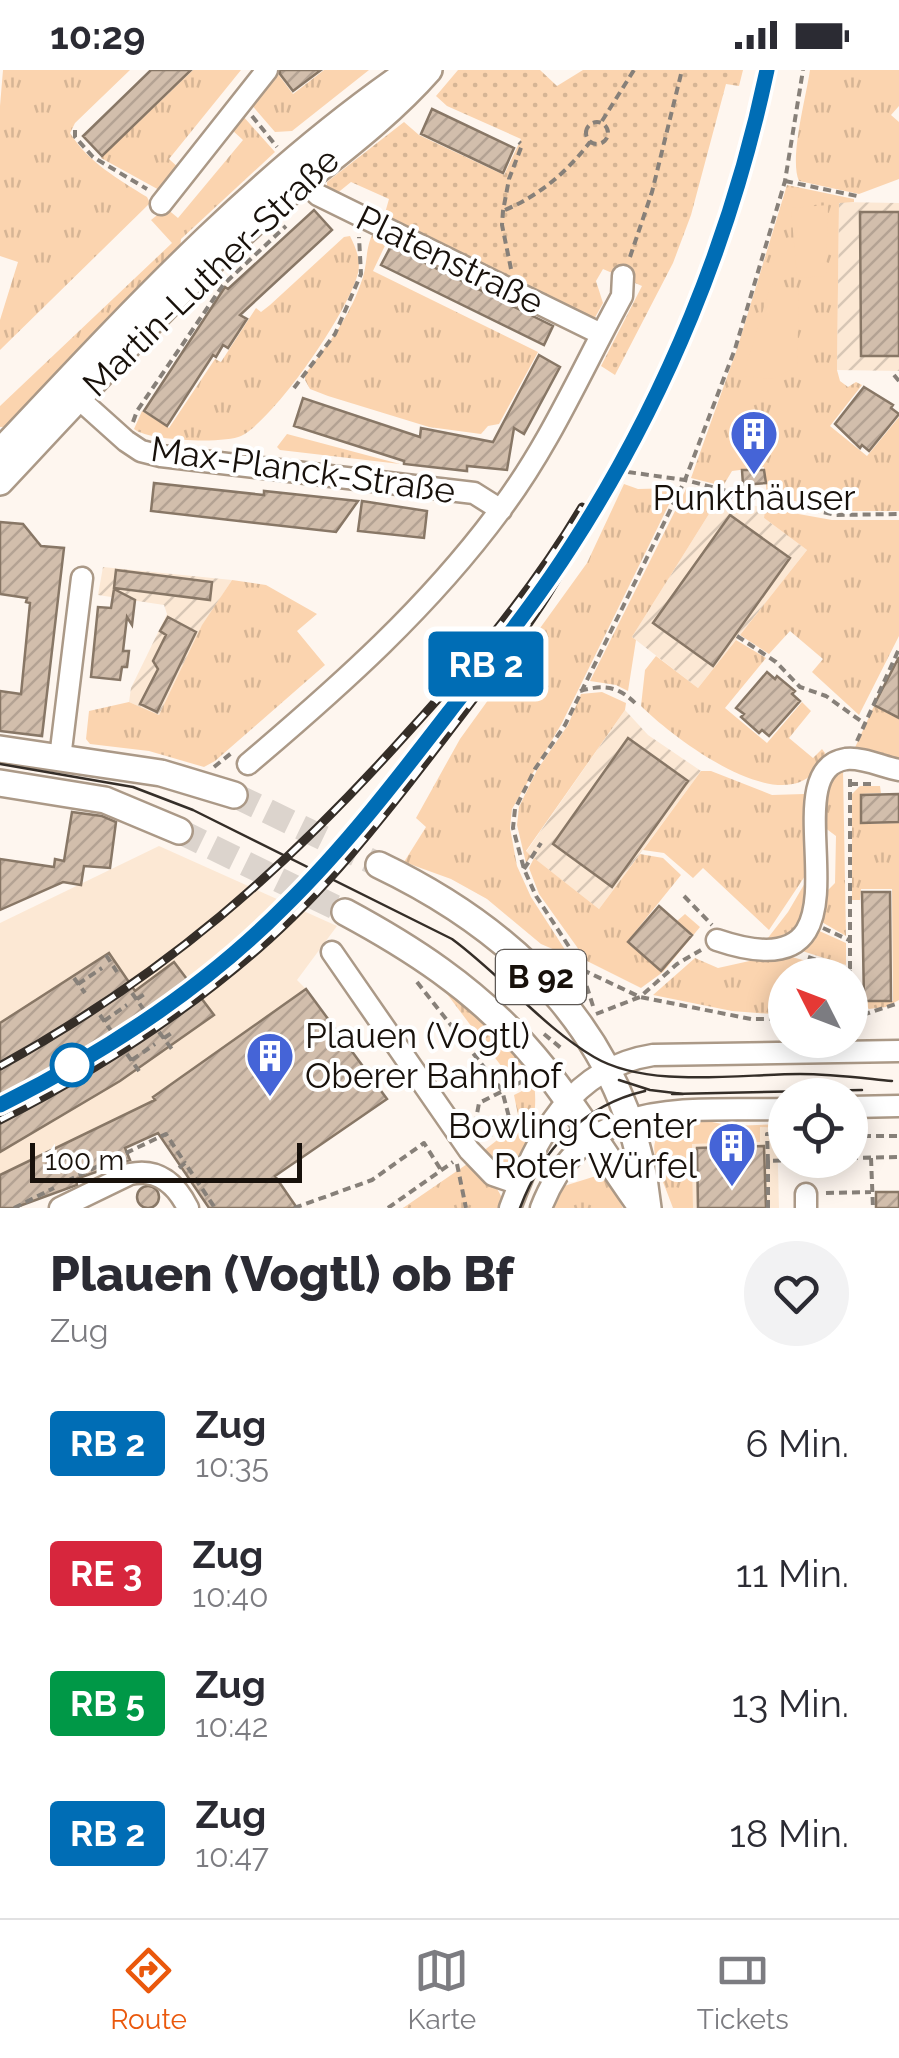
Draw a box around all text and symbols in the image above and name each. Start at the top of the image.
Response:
text: 10:29 [50,13,145,58]
street label: Martin-Luther-Straße [74,139,347,404]
street label: Platenstraße [350,197,550,322]
building icon: Punkthäuser [728,408,780,476]
street label: Max-Planck-Straße [148,428,458,511]
place label: Punkthäuser [652,477,856,518]
line badge: RB 2 [416,632,556,696]
text: RB 2 [448,644,524,685]
road number: B 92 [496,950,586,1004]
north arrow [768,958,868,1058]
map controls [768,958,868,1178]
place label: Plauen (Vogtl) Oberer Bahnhof [305,1015,563,1096]
building icon: Plauen (Vogtl) Oberer Bahnhof [244,1030,296,1098]
unlabelled marker [51,1044,93,1086]
button: locate [768,1078,868,1178]
place label: Bowling Center Roter Würfel [448,1105,697,1186]
building icon: Bowling Center Roter Würfel [706,1120,758,1188]
scale bar [30,1138,302,1182]
text: 100 m [45,1144,124,1177]
button: heart [744,1241,849,1346]
text: Plauen (Vogtl) ob Bf [50,1246,514,1302]
text: Zug [50,1312,108,1349]
text: Zug [195,1402,266,1447]
text: 6 Min. [745,1421,849,1466]
text: RB 2 [70,1423,145,1464]
text: 10:35 [195,1447,269,1484]
text: Zug [192,1532,263,1577]
text: 11 Min. [736,1551,849,1596]
text: RE 3 [70,1553,142,1594]
text: 10:40 [192,1577,269,1614]
text: Zug [195,1662,266,1707]
text: 13 Min. [732,1681,849,1726]
text: RB 5 [70,1683,145,1724]
text: 10:42 [195,1707,268,1744]
text: Zug [195,1792,266,1837]
text: 18 Min. [730,1811,849,1856]
text: RB 2 [70,1813,145,1854]
text: 10:47 [195,1837,269,1874]
tab: Route [110,1943,187,2036]
tab: Karte [408,1943,476,2036]
tab: Tickets [697,1943,789,2036]

